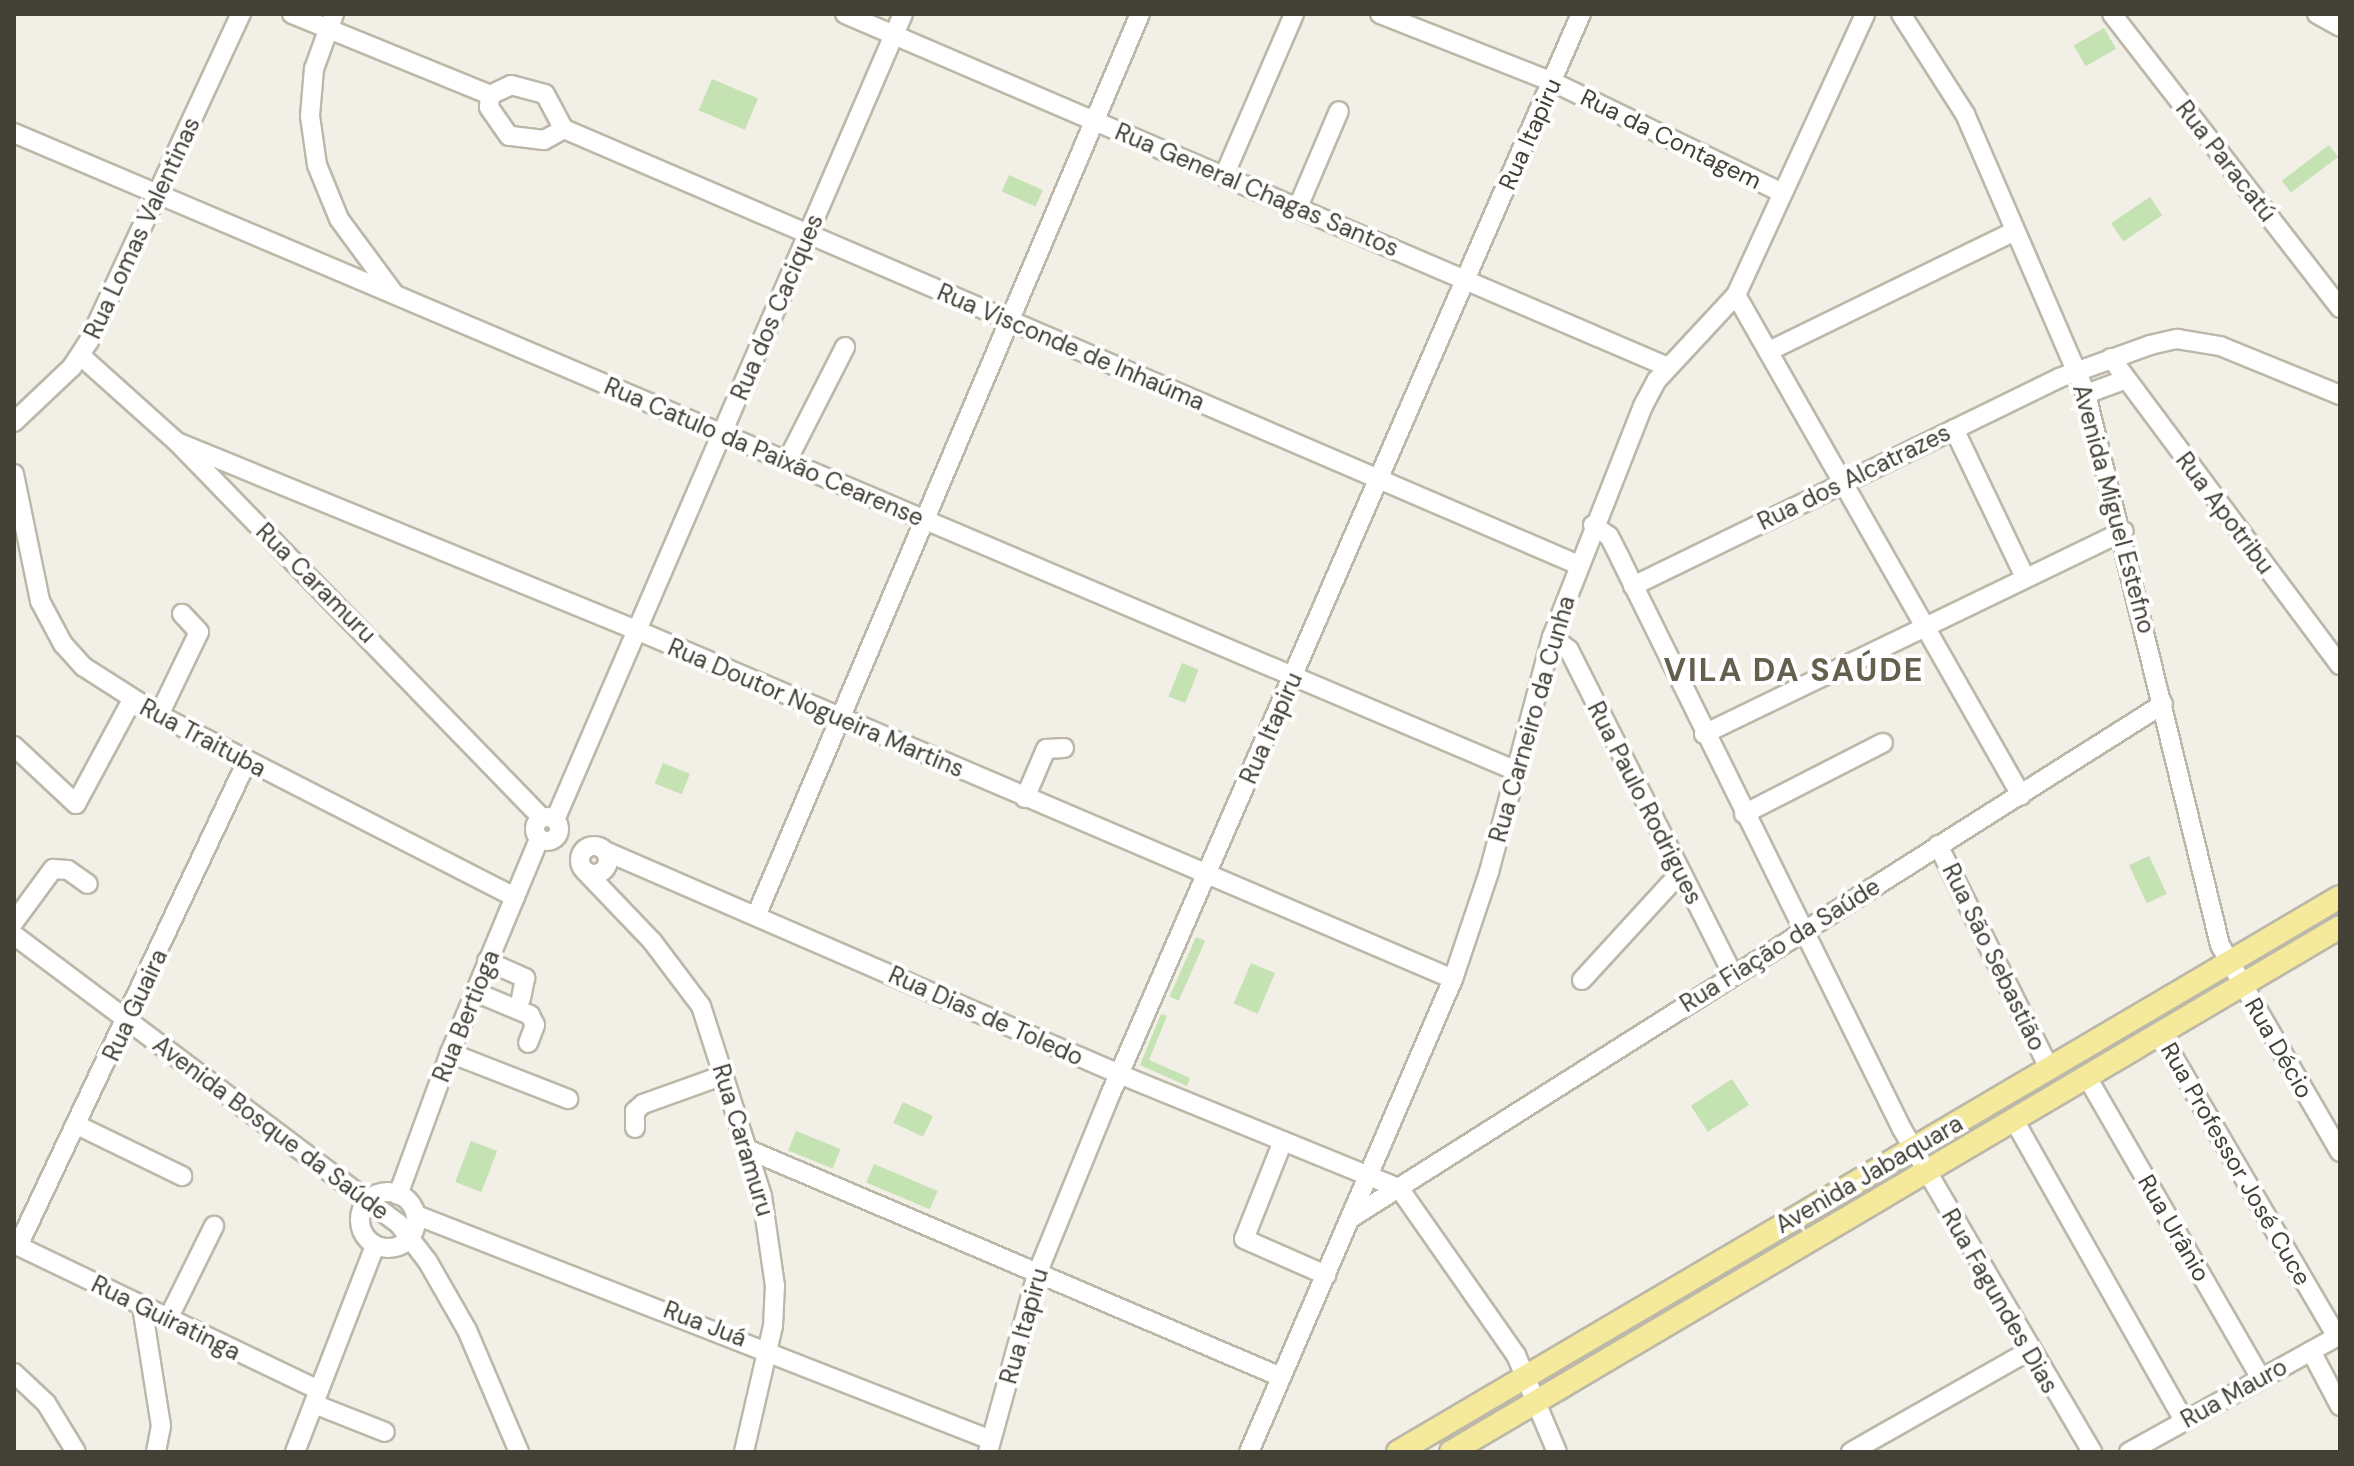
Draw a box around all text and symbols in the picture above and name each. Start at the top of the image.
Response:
street label: Rua Itapiru [1493,74,1567,194]
street label: Rua da Contagem [1576,83,1766,195]
street label: Rua Paracatú [2170,95,2282,227]
street label: Rua Lomas Valentinas [78,113,206,343]
street label: Rua General Chagas Santos [1111,117,1403,263]
street label: Rua dos Caciques [725,210,829,404]
street label: Rua Visconde de Inhaúma [933,278,1209,416]
street label: Rua Catulo da Paixão Cearense [600,372,928,532]
street label: Avenida Miguel Estefno [2067,381,2161,637]
street label: Rua dos Alcatrazes [1753,418,1955,536]
street label: Rua Apotribu [2170,446,2280,580]
street label: Rua Caramuru [250,517,382,649]
street label: Rua Carneiro da Cunha [1483,593,1581,845]
street label: Rua Doutor Nogueira Martins [664,632,968,784]
district label: VILA DA SAÚDE [1663,651,1925,689]
street label: Rua Itapiru [1234,668,1308,788]
street label: Rua Traituba [135,693,271,783]
street label: Rua Paulo Rodrigues [1581,697,1709,909]
street label: Rua São Sebastião [1936,859,2052,1055]
street label: Rua Fiação da Saúde [1675,872,1885,1018]
street label: Rua Guaira [97,944,173,1066]
street label: Rua Bertioga [426,946,506,1086]
street label: Rua Dias de Toledo [884,960,1088,1072]
street label: Rua Décio [2239,993,2319,1103]
street label: Avenida Bosque da Saúde [147,1030,395,1226]
street label: Rua Professor José Cuce [2155,1037,2317,1291]
street label: Rua Caramuru [706,1061,780,1219]
street label: Avenida Jabaquara [1770,1109,1968,1239]
street label: Rua Urânio [2132,1169,2216,1287]
street label: Rua Fagundes Dias [1936,1204,2064,1398]
street label: Rua Itapiru [994,1265,1054,1387]
street label: Rua Guiratinga [87,1270,245,1366]
street label: Rua Juá [660,1295,750,1353]
street label: Rua Mauro [2176,1352,2292,1434]

